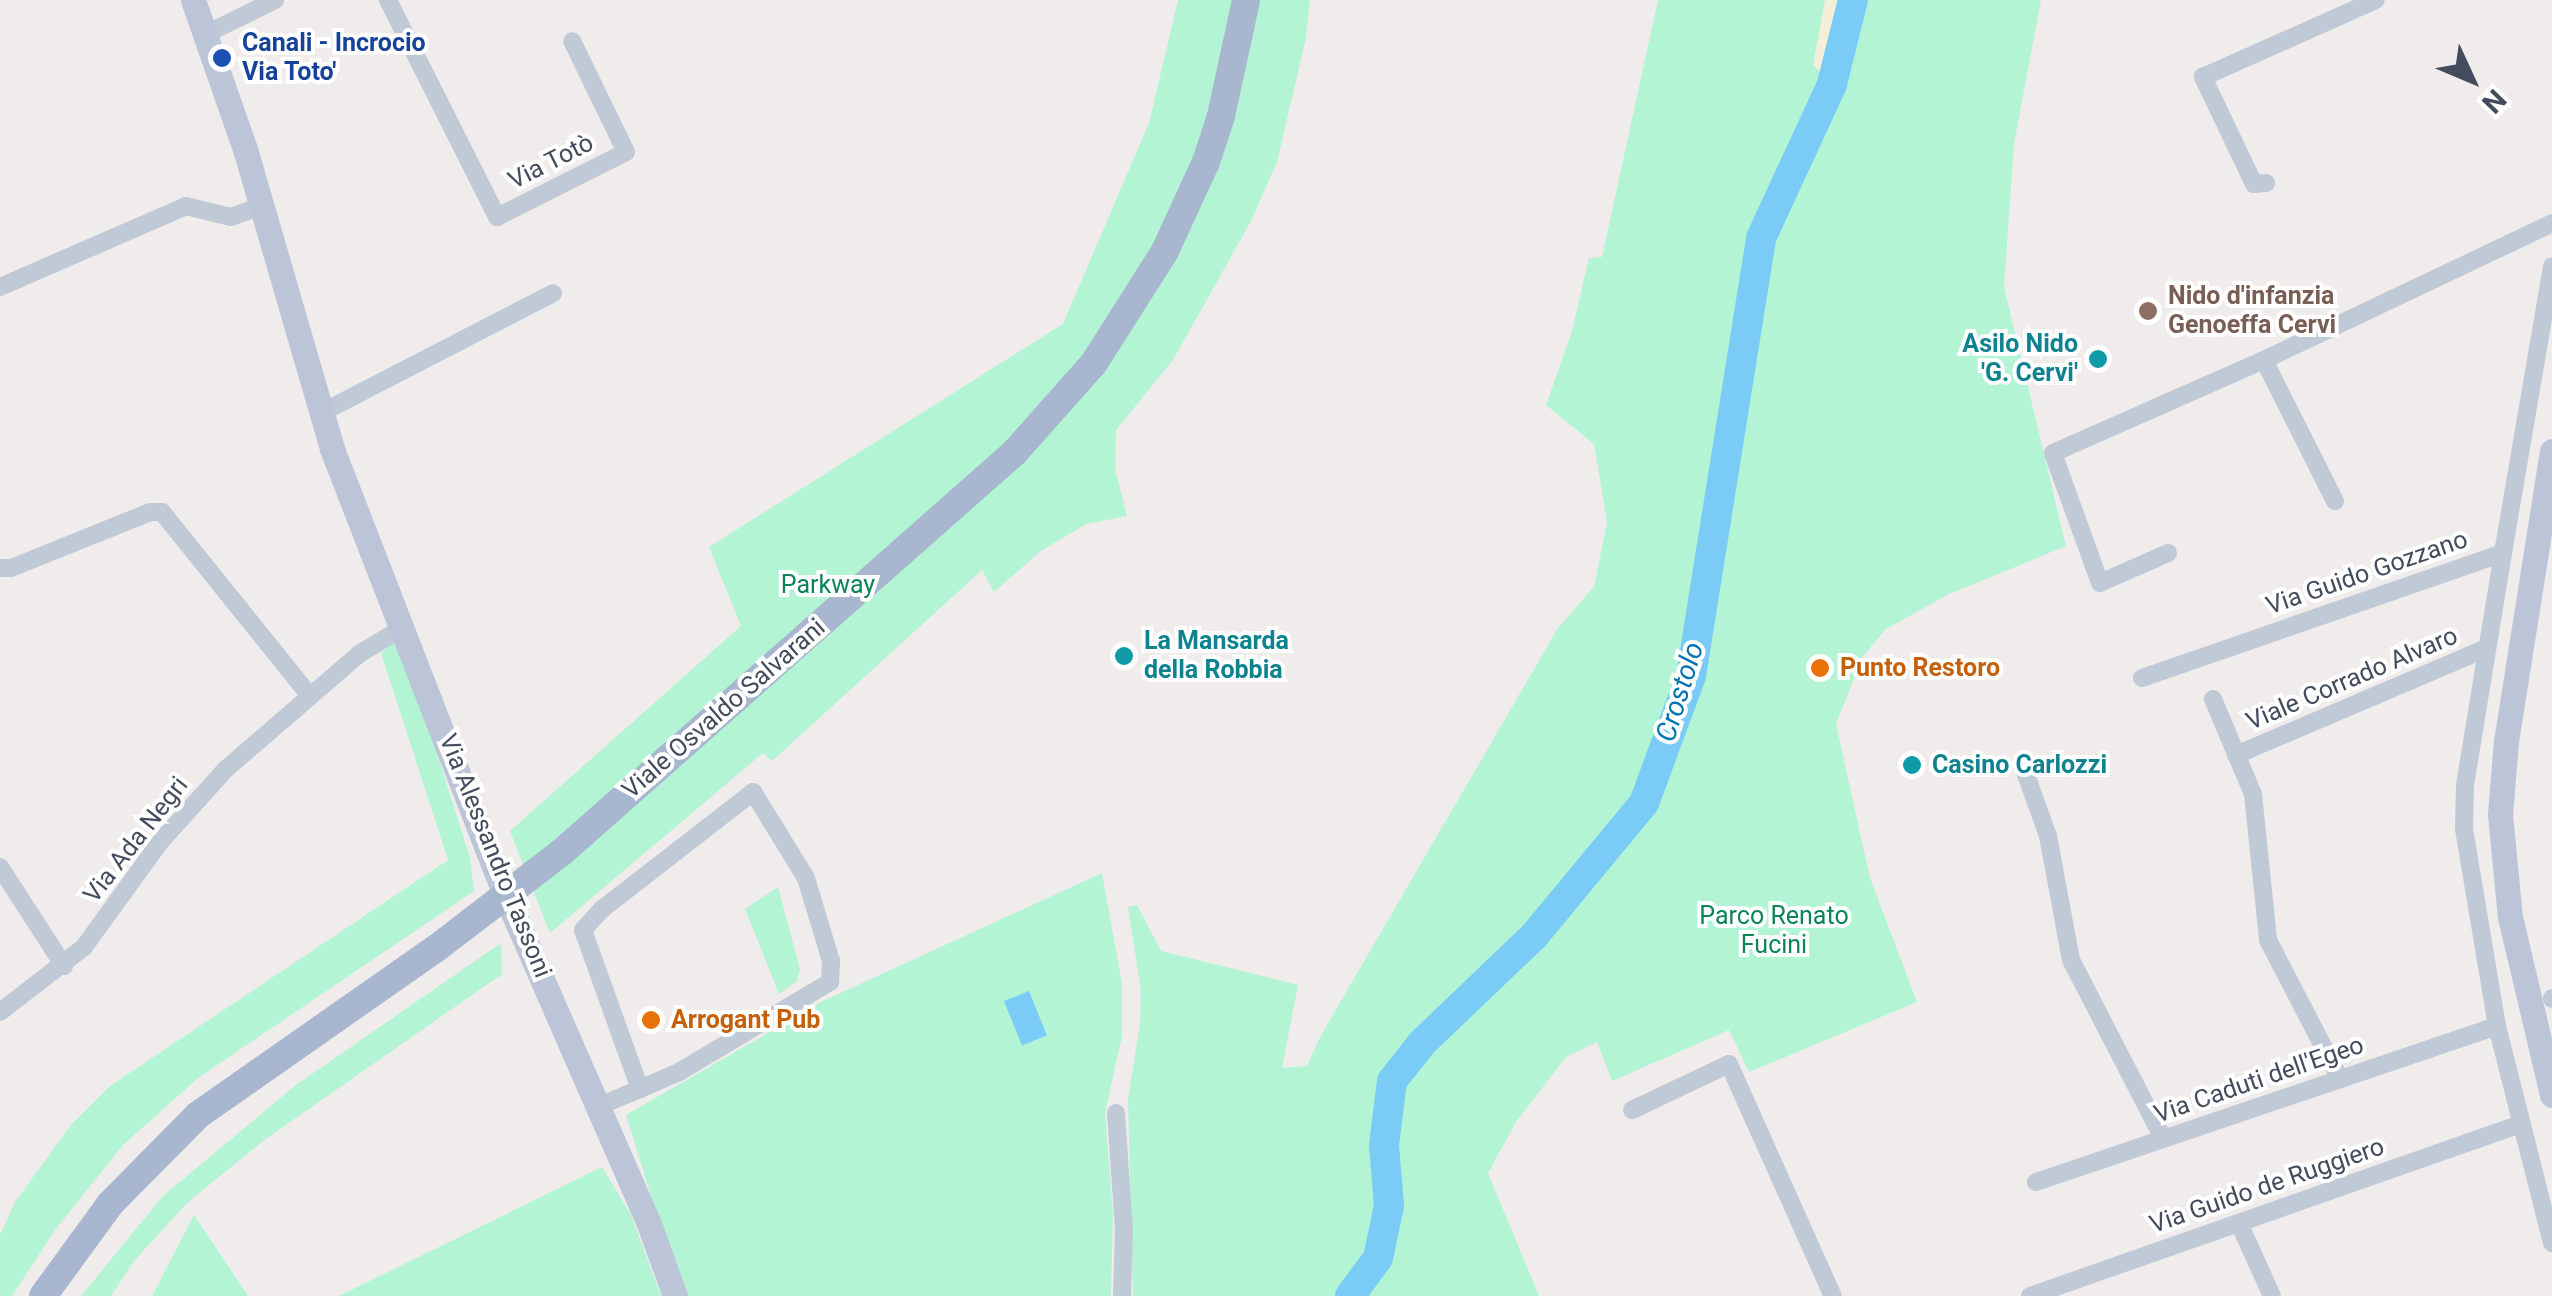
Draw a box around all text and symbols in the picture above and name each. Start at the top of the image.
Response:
place label: Canali - Incrocio Via Toto' [242,29,426,88]
north arrow [2422,30,2522,130]
marker: Canali - Incrocio Via Toto' [211,47,233,69]
text: N [2475,83,2513,120]
street label: Via Totò [503,128,599,196]
place label: Nido d'infanzia Genoeffa Cervi [2168,282,2336,341]
marker: Nido d'infanzia Genoeffa Cervi [2137,300,2159,322]
place label: Asilo Nido 'G. Cervi' [1962,330,2078,389]
marker: Asilo Nido 'G. Cervi' [2087,348,2109,370]
street label: Via Guido Gozzano [2262,525,2472,621]
park label: Parkway [781,570,875,600]
street label: Viale Osvaldo Salvarani [616,613,832,805]
street label: Viale Corrado Alvaro [2242,621,2462,737]
place label: La Mansarda della Robbia [1144,627,1289,686]
water label: Crostolo [1649,638,1711,746]
marker: La Mansarda della Robbia [1113,645,1135,667]
place label: Punto Restoro [1840,653,2000,683]
marker: Punto Restoro [1809,657,1831,679]
street label: Via Alessandro Tassoni [432,730,558,982]
place label: Casino Carlozzi [1932,750,2107,780]
marker: Casino Carlozzi [1901,754,1923,776]
street label: Via Ada Negri [77,771,195,909]
park label: Parco Renato Fucini [1699,902,1849,961]
place label: Arrogant Pub [671,1005,820,1035]
marker: Arrogant Pub [640,1009,662,1031]
street label: Via Caduti dell'Egeo [2150,1030,2368,1130]
street label: Via Guido de Ruggiero [2146,1132,2388,1240]

